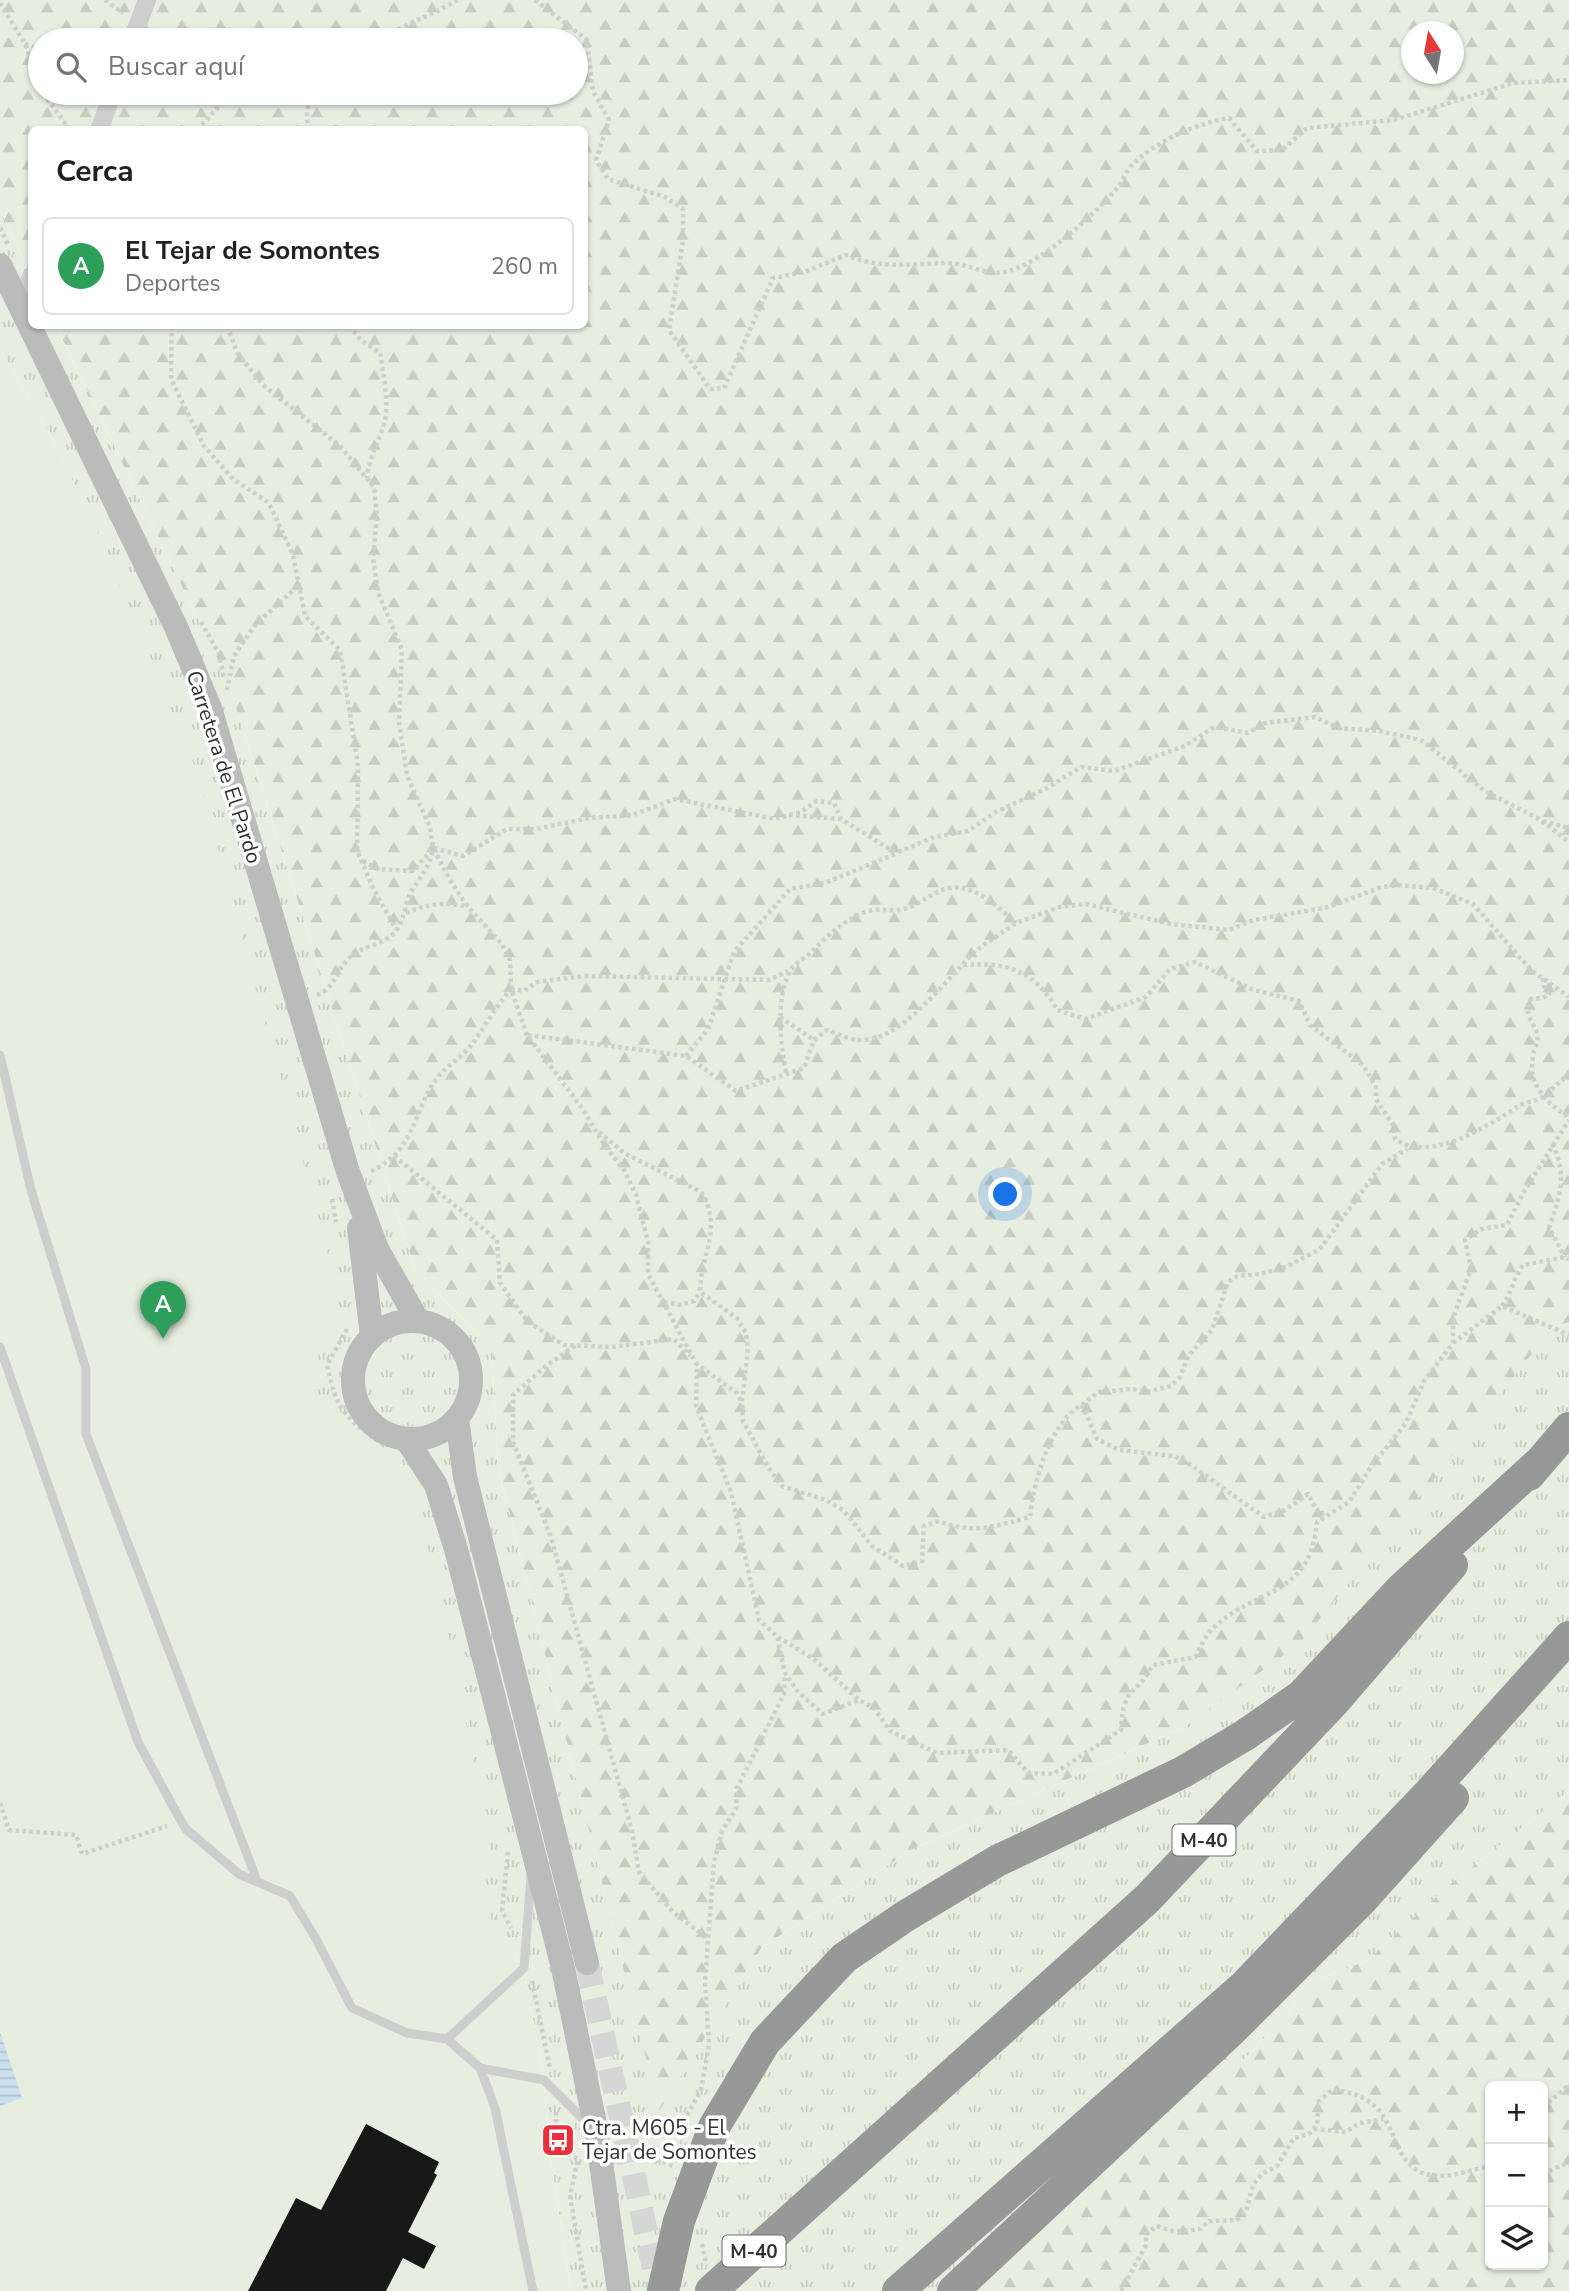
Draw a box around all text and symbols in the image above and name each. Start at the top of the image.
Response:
north arrow [1401,21,1464,84]
search box [28,28,588,105]
icon: search [52,48,90,86]
text: Buscar aquí [108,49,244,84]
text: Cerca [56,151,134,192]
text: El Tejar de Somontes [125,233,380,268]
text: A [72,251,90,282]
text: 260 m [491,251,558,282]
text: Deportes [125,268,221,299]
street label: Carretera de El Pardo [180,667,268,867]
your location [988,1177,1022,1211]
pin: A [140,1281,186,1339]
road number: M-40 [1172,1824,1236,1856]
map controls [1485,2081,1548,2270]
button: + [1485,2081,1548,2144]
place label: Ctra. M605 - El Tejar de Somontes [582,2114,757,2166]
bus stop icon: Ctra. M605 - El Tejar de Somontes [539,2121,577,2159]
button: − [1485,2144,1548,2207]
button: layers [1485,2207,1548,2270]
road number: M-40 [722,2236,786,2266]

